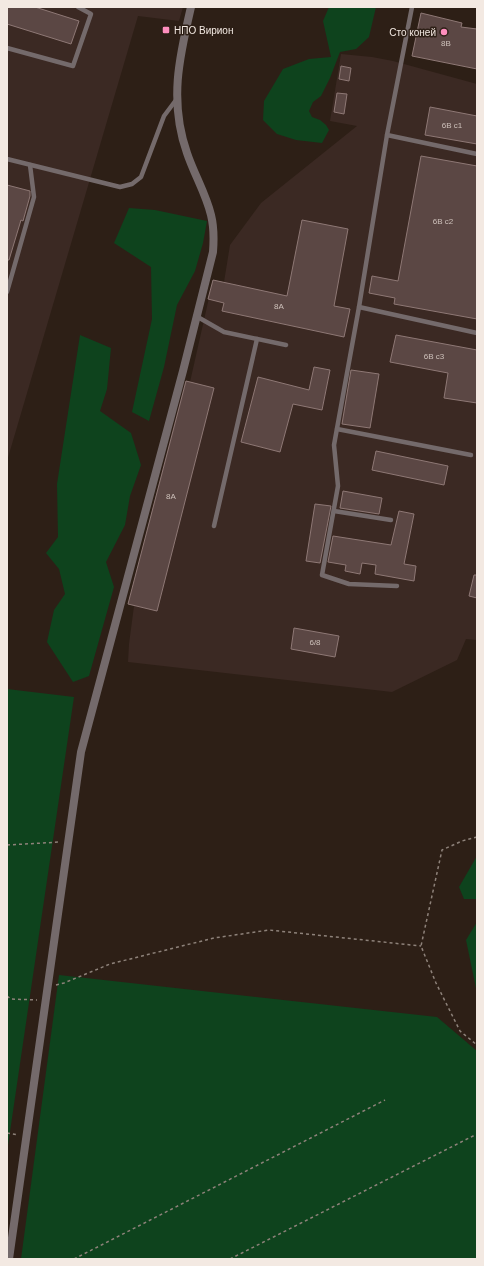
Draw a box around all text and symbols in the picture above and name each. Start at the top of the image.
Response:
marker: НПО Вирион [161,25,171,35]
place label: НПО Вирион [174,25,233,36]
place label: Сто коней [389,27,436,38]
marker: Сто коней [439,27,449,37]
house number: 8В [441,39,451,48]
house number: 6В с1 [442,121,463,130]
house number: 6В с2 [433,217,454,226]
house number: 8А [274,302,285,311]
house number: 6В с3 [424,352,445,361]
house number: 8А [166,492,177,501]
house number: 6/8 [309,638,321,647]

